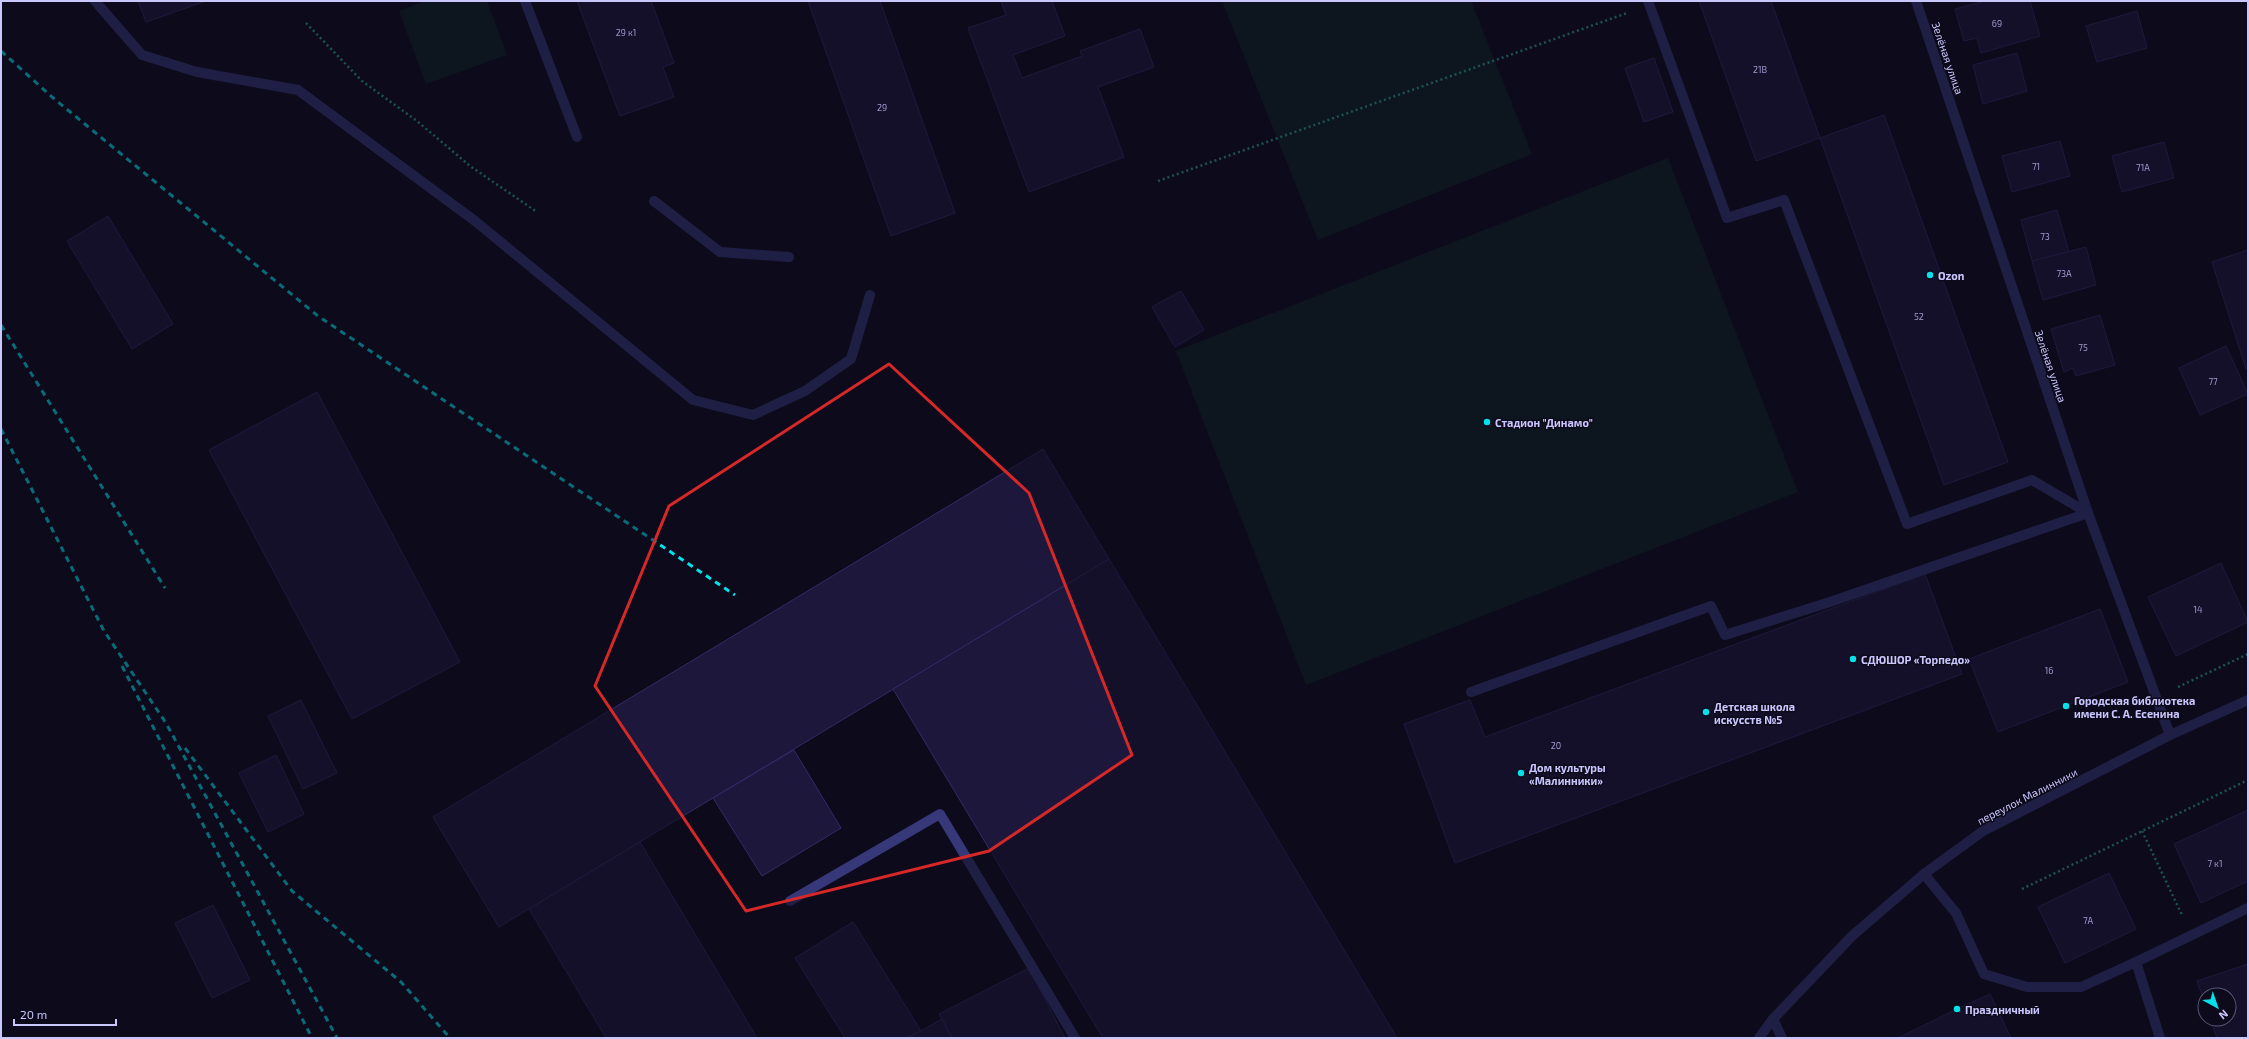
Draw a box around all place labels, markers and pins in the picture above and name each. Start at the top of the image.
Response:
place label: Ozon [1938,269,1964,282]
marker: Ozon [1925,270,1935,280]
place label: Стадион "Динамо" [1495,416,1593,429]
marker: Стадион "Динамо" [1482,417,1492,427]
place label: СДЮШОР «Торпедо» [1861,653,1970,666]
marker: СДЮШОР «Торпедо» [1848,654,1858,664]
place label: Городская библиотека имени С. А. Есенина [2074,694,2195,720]
place label: Детская школа искусств №5 [1714,700,1795,726]
marker: Городская библиотека имени С. А. Есенина [2061,701,2071,711]
marker: Детская школа искусств №5 [1701,707,1711,717]
place label: Дом культуры «Малинники» [1529,761,1606,787]
marker: Дом культуры «Малинники» [1516,768,1526,778]
place label: Праздничный [1965,1003,2040,1016]
marker: Праздничный [1952,1004,1962,1014]

